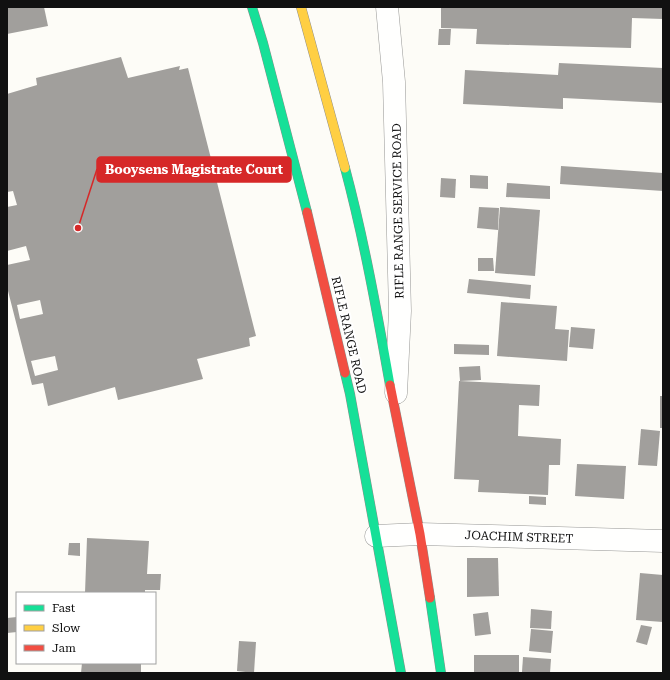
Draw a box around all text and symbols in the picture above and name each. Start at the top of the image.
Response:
street label: RIFLE RANGE SERVICE ROAD [389,123,407,299]
callout: Booysens Magistrate Court [97,157,291,182]
text: Booysens Magistrate Court [105,162,284,177]
street label: RIFLE RANGE ROAD [329,275,369,395]
street label: JOACHIM STREET [464,528,574,546]
legend [16,592,156,664]
text: Fast [52,601,76,615]
text: Slow [52,621,80,635]
text: Jam [52,641,76,655]

